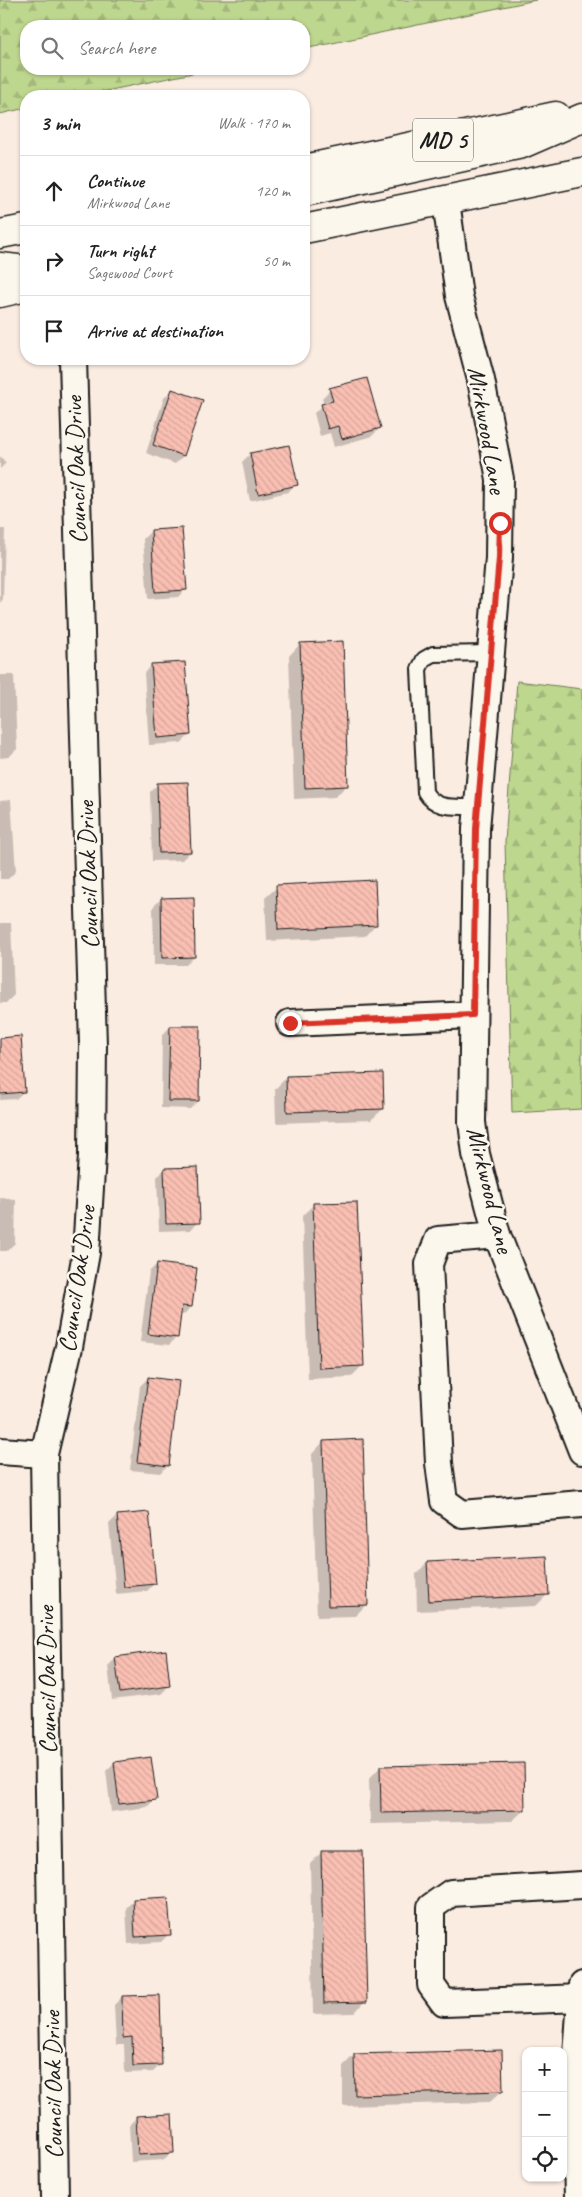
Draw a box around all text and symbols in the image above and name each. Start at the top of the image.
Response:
search box [20,20,310,75]
icon: search [38,34,66,62]
text: Search here [78,36,155,60]
text: 3 min [40,110,80,136]
text: Walk · 170 m [218,113,290,133]
road number: MD 5 [413,118,473,162]
text: Continue [87,169,144,193]
icon: ahead [40,177,68,205]
text: 120 m [256,181,290,201]
text: Mirkwood Lane [87,193,169,213]
text: Turn right [87,239,154,263]
icon: right [40,247,68,275]
text: 50 m [263,251,290,271]
text: Sagewood Court [87,263,172,283]
icon: arrive [40,317,68,345]
text: Arrive at destination [87,319,223,343]
street label: Mirkwood Lane [460,364,514,498]
street label: Council Oak Drive [57,394,95,544]
route start [489,512,512,535]
street label: Council Oak Drive [69,799,107,949]
route end [279,1012,302,1035]
street label: Mirkwood Lane [459,1124,522,1258]
street label: Council Oak Drive [51,1202,103,1354]
street label: Council Oak Drive [30,1604,64,1754]
street label: Council Oak Drive [36,2009,70,2159]
map controls [522,2047,567,2182]
button: + [522,2047,567,2092]
button: − [522,2092,567,2137]
button: locate [522,2137,567,2182]

